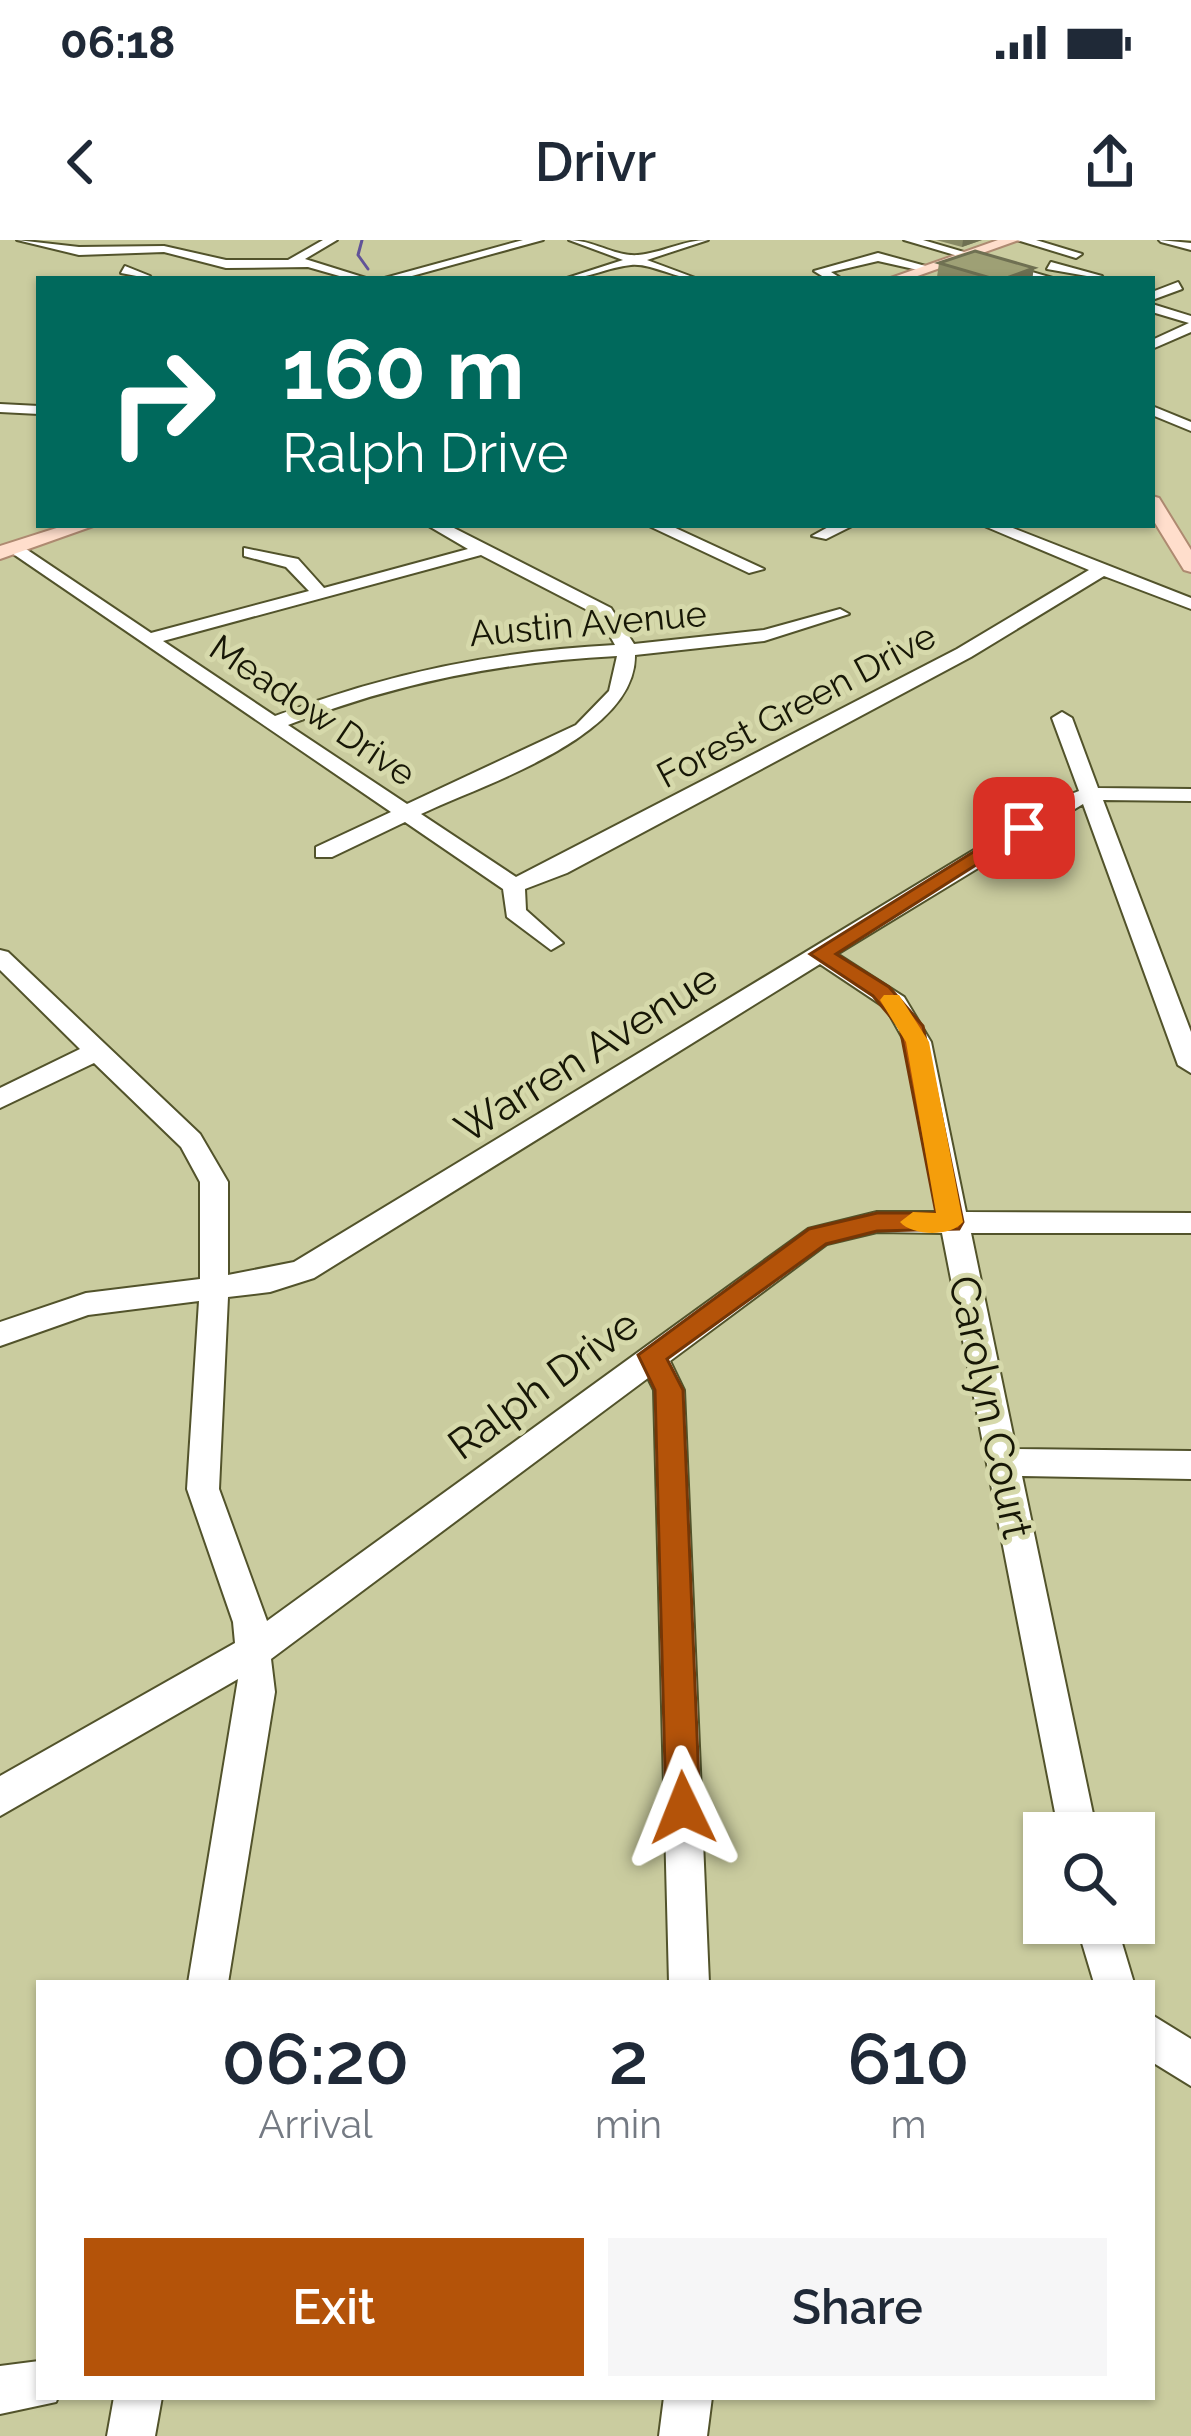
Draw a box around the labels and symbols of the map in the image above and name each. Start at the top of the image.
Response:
street label: Austin Avenue [468,592,708,654]
street label: Forest Green Drive [650,614,942,796]
street label: Meadow Drive [202,626,424,794]
pin [973,777,1075,879]
street label: Warren Avenue [446,953,726,1154]
street label: Carolyn Court [939,1271,1042,1543]
street label: Ralph Drive [439,1299,648,1470]
position arrow [620,1745,746,1871]

